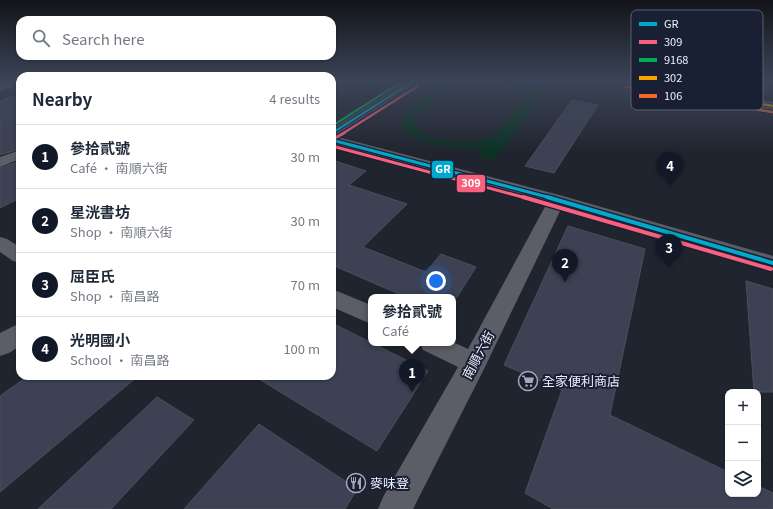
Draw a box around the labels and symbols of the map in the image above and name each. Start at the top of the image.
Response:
legend [631,10,763,110]
text: GR [664,15,679,31]
text: 309 [664,33,682,49]
text: 9168 [664,51,688,67]
text: 302 [664,69,682,85]
text: 106 [664,87,682,103]
pin: 4 [657,152,683,185]
line badge: GR [431,160,454,179]
text: GR [435,160,451,176]
line badge: 309 [456,174,486,193]
text: 309 [461,174,481,190]
pin: 3 [656,234,682,267]
pin: 2 [552,249,578,282]
your location [426,271,446,291]
street label: 南順六街 [457,327,498,382]
pin: 1 [399,359,425,392]
supermarket icon: 全家便利商店 [517,370,539,392]
place label: 全家便利商店 [542,371,620,390]
restaurant icon: 麥味登 [345,472,367,494]
place label: 麥味登 [370,473,409,492]

